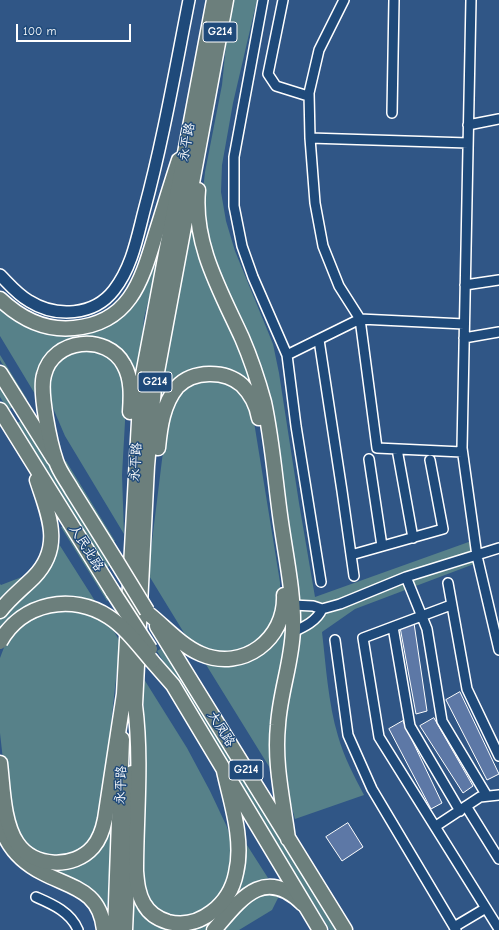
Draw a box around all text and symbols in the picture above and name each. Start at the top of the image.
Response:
scale bar [18,16,133,42]
road number: G214 [203,22,237,42]
text: 100 m [23,24,56,38]
street label: 永平路 [176,121,198,163]
road number: G214 [138,372,172,392]
street label: 永平路 [127,442,145,482]
street label: 人民北路 [66,522,106,574]
street label: 大凤路 [204,708,238,750]
road number: G214 [229,760,263,780]
street label: 永平路 [113,765,129,805]

